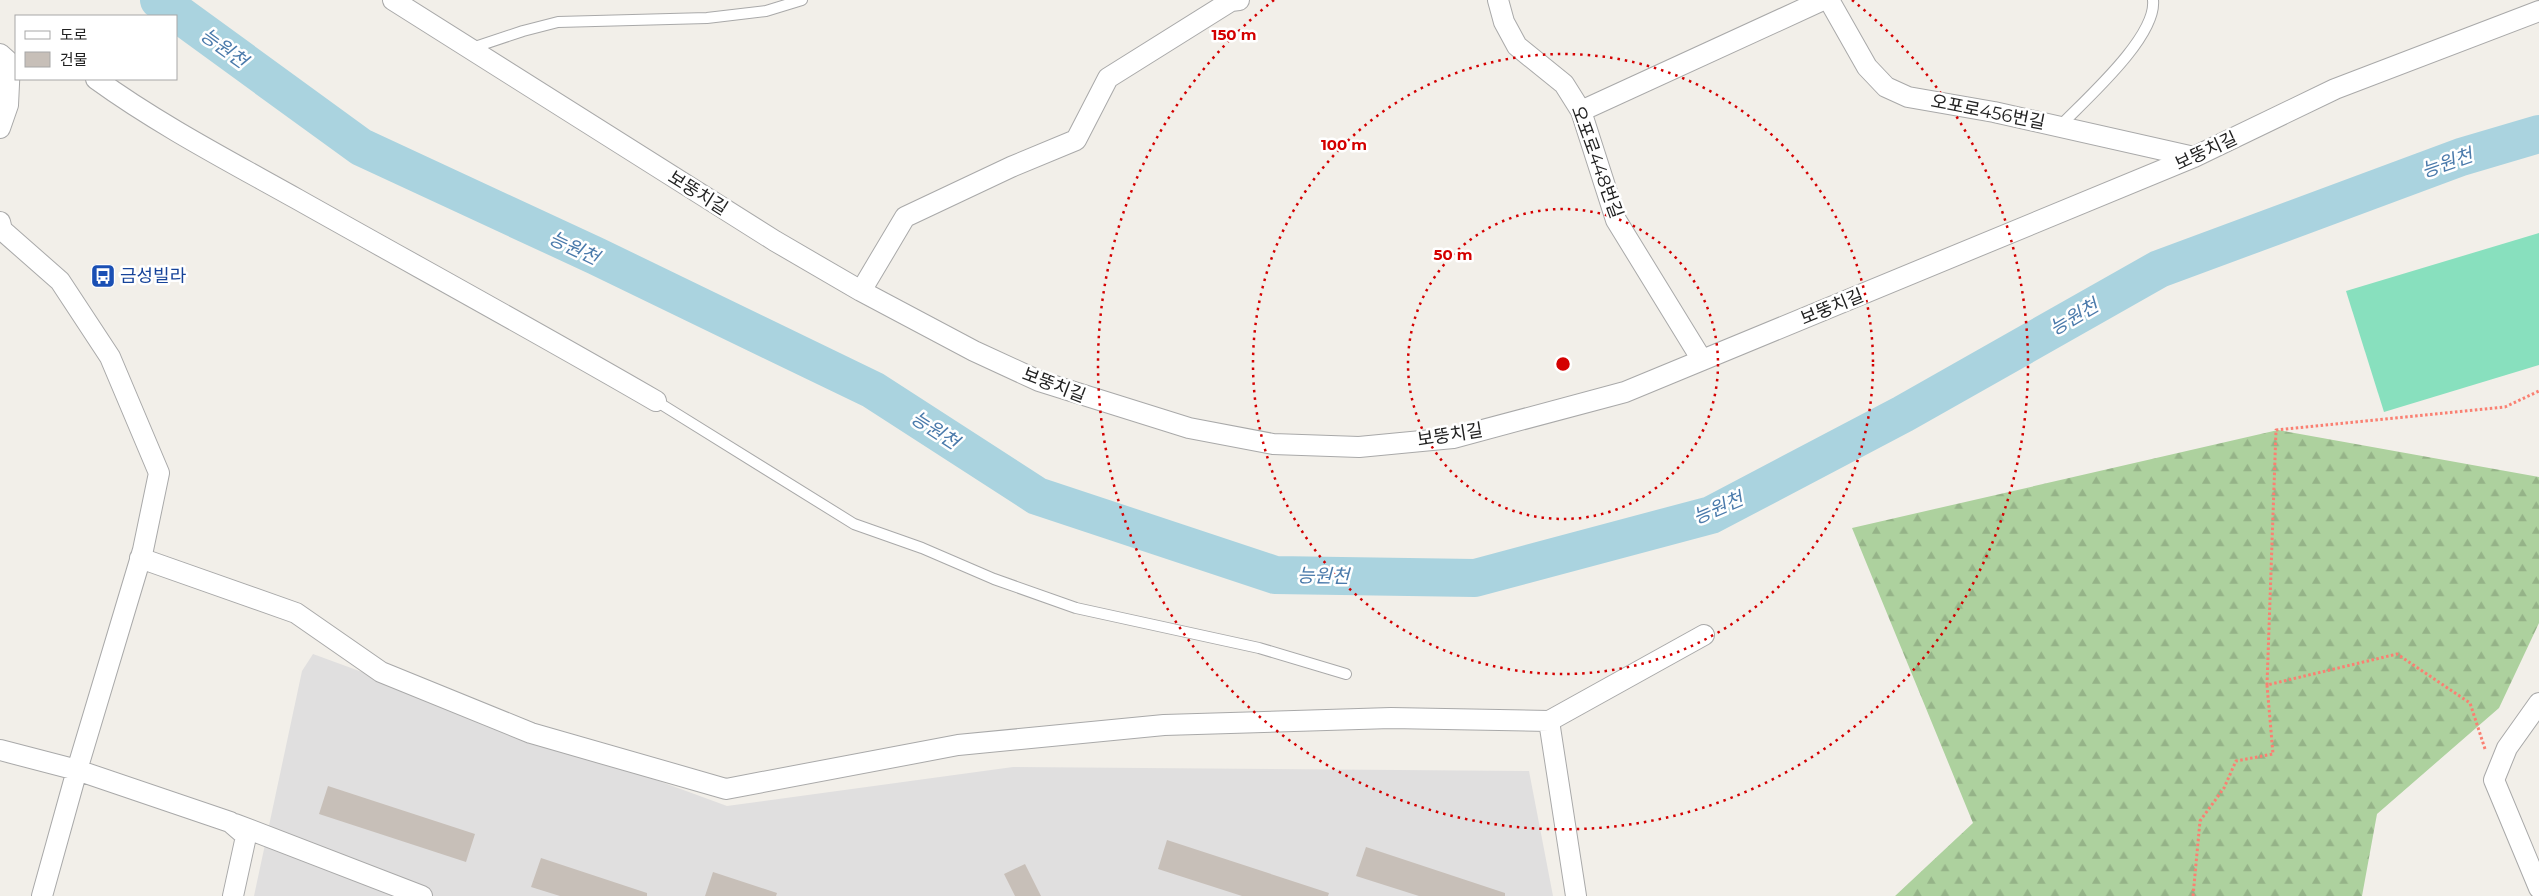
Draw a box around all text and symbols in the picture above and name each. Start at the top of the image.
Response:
legend [15,15,178,80]
water label: 능원천 [196,23,253,74]
text: 도로 [60,25,88,44]
text: 150 m [1212,25,1256,44]
text: 건물 [60,50,88,69]
street label: 오포로456번길 [1929,90,2047,134]
street label: 오포로448번길 [1566,103,1628,221]
street label: 보뚱치길 [2171,127,2241,175]
text: 100 m [1321,135,1367,154]
water label: 능원천 [2418,143,2477,182]
street label: 보뚱치길 [664,166,732,220]
water label: 능원천 [545,226,604,270]
text: 50 m [1433,245,1473,264]
bus stop icon: 금성빌라 [90,263,116,289]
place label: 금성빌라 [120,265,187,287]
street label: 보뚱치길 [1797,284,1867,330]
water label: 능원천 [2046,293,2104,340]
centre of rings [1554,355,1572,373]
street label: 보뚱치길 [1019,363,1089,407]
water label: 능원천 [907,406,965,455]
street label: 보뚱치길 [1416,419,1484,451]
water label: 능원천 [1689,487,1748,529]
water label: 능원천 [1297,564,1351,588]

